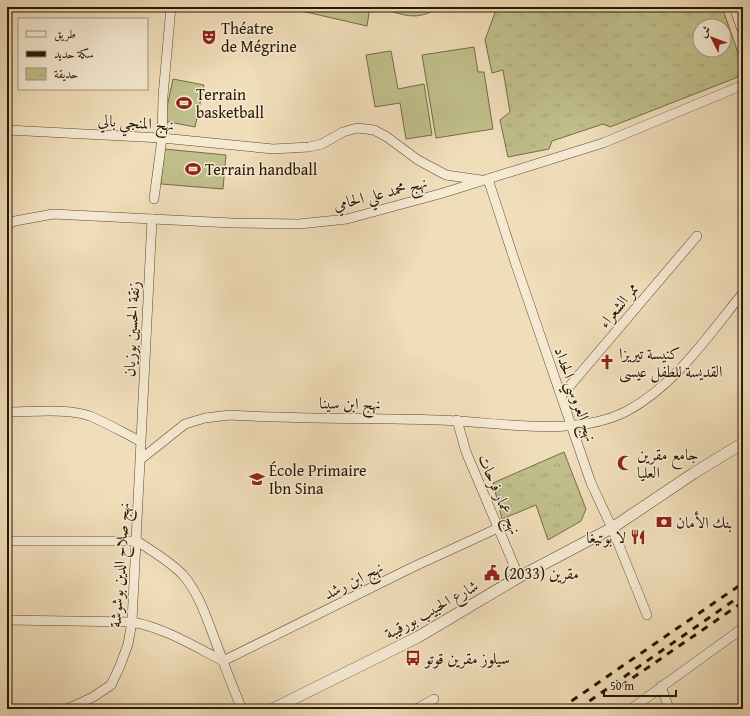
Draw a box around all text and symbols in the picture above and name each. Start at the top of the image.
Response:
place label: Théatre de Mégrine [221,16,297,58]
legend [18,18,148,90]
north arrow [692,18,732,58]
text: ش [695,22,714,41]
text: طريق [54,25,76,42]
theatre icon: Théatre de Mégrine [200,28,218,46]
text: سكة حديد [54,45,94,62]
text: حديقة [54,65,78,82]
place label: Terrain basketball [196,82,264,124]
sports icon: Terrain basketball [175,94,193,112]
street label: نهج المنجي بالي [97,107,175,141]
place label: Terrain handball [205,157,318,181]
sports icon: Terrain handball [184,160,202,178]
street label: نهج محمد علي الحامي [330,170,431,220]
street label: ممر الشعراء [592,277,644,333]
street label: زنقة الحسين بوزيان [117,280,145,378]
place label: كنيسة تيريزا القديسة للطفل عيسى [619,341,722,383]
street label: نهج العروسي الحداد [545,343,603,446]
church icon: كنيسة تيريزا القديسة للطفل عيسى [598,353,616,371]
street label: نهج ابن سينا [319,390,381,419]
place label: جامع مقرين العليا [637,442,698,484]
street label: نهج عمار فرحات [469,450,528,539]
mosque icon: جامع مقرين العليا [616,454,634,472]
place label: École Primaire Ibn Sina [269,458,367,500]
school or university icon: École Primaire Ibn Sina [248,470,266,488]
street label: نهج صلاح الدين بوشوشة [103,502,138,629]
place label: بنك الأمان [676,510,732,534]
bank icon: بنك الأمان [655,513,673,531]
place label: لا بوتيغا [586,525,626,549]
restaurant icon: لا بوتيغا [629,528,647,546]
street label: نهج ابن رشد [319,555,388,608]
place label: مقرين (2033) [504,561,579,585]
public building icon: مقرين (2033) [483,564,501,582]
street label: شارع الحبيب بورقيبة [380,573,483,646]
place label: سيلوز مقرين قوتو [423,646,510,670]
bus stop icon: سيلوز مقرين قوتو [404,649,422,667]
scale bar [604,672,676,698]
text: 50 m [610,677,634,694]

